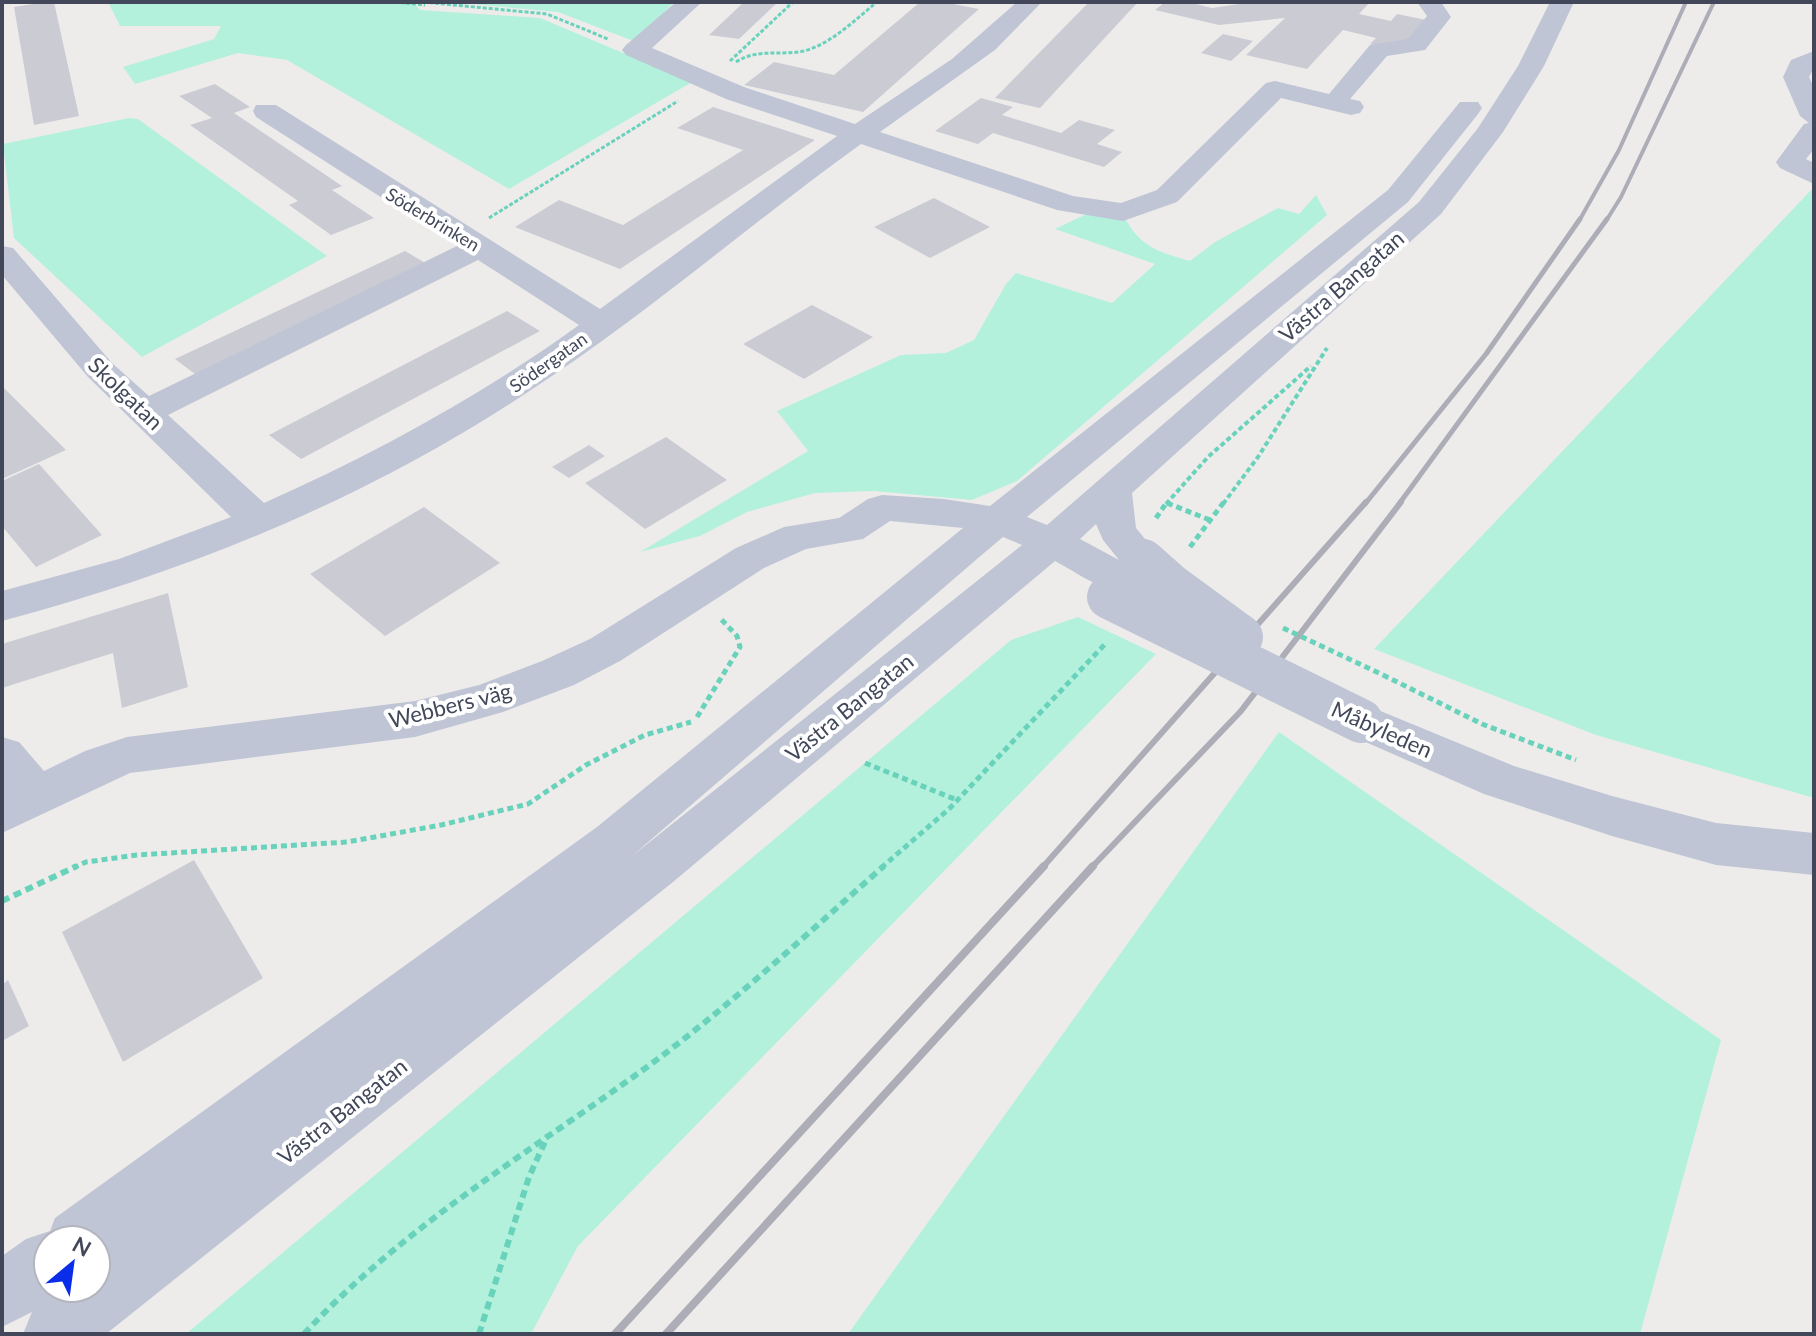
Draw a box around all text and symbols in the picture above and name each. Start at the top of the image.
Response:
street label: Söderbrinken [382,182,484,256]
street label: Västra Bangatan [1273,224,1409,348]
street label: Södergatan [505,327,591,397]
street label: Skolgatan [83,351,169,435]
street label: Västra Bangatan [780,647,918,767]
street label: Webbers väg [386,677,514,733]
street label: Måbyleden [1327,695,1437,763]
street label: Västra Bangatan [272,1052,412,1170]
north arrow [32,1224,112,1304]
text: N [68,1230,96,1262]

